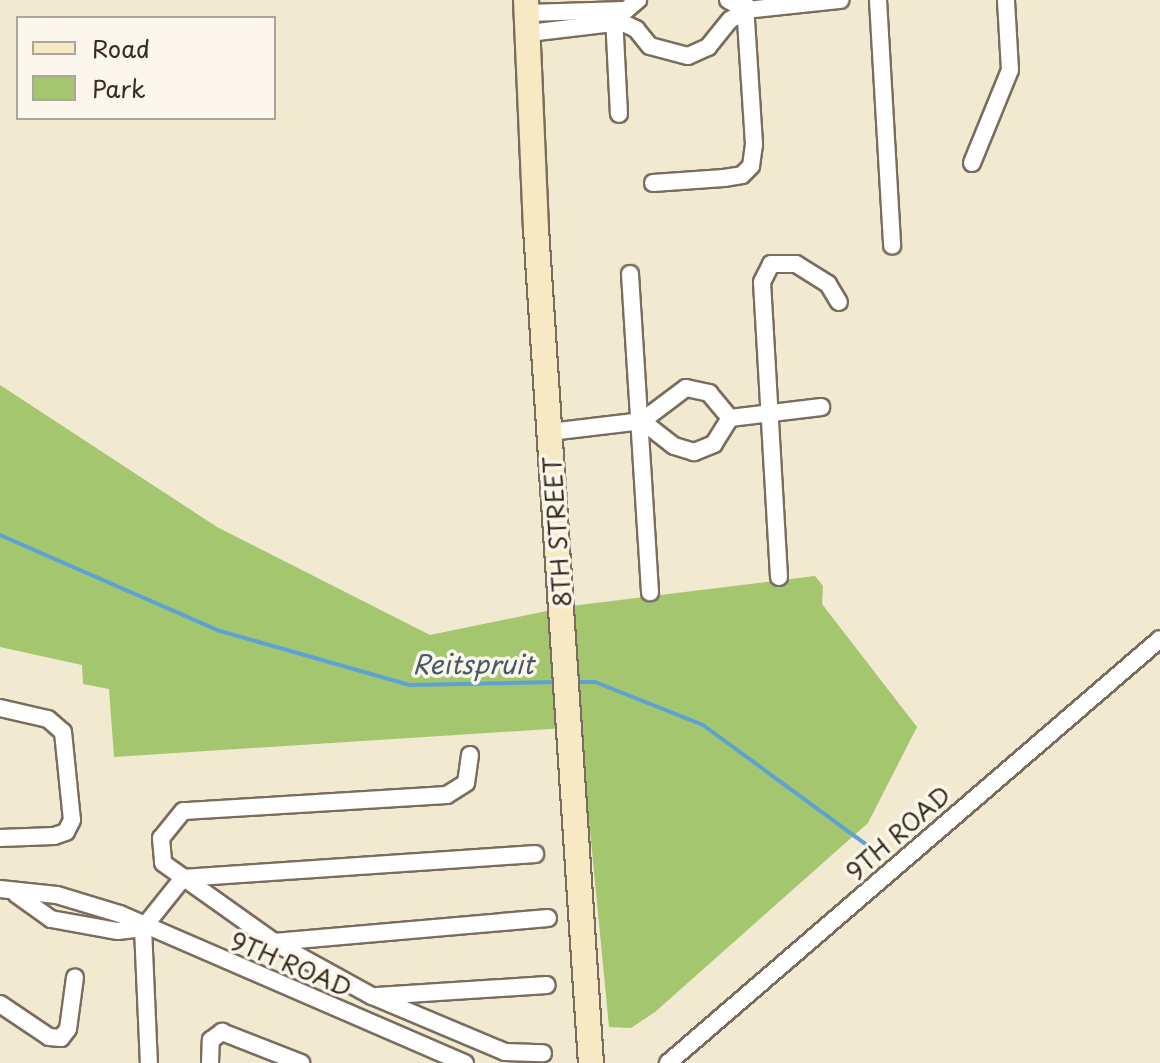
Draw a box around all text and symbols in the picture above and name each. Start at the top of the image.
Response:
legend [16,16,276,120]
text: Road [92,30,150,66]
text: Park [92,70,146,106]
street label: 8TH STREET [537,456,577,608]
water label: Reitspruit [412,648,534,680]
street label: 9TH ROAD [840,780,956,886]
street label: 9TH ROAD [226,926,356,1002]

